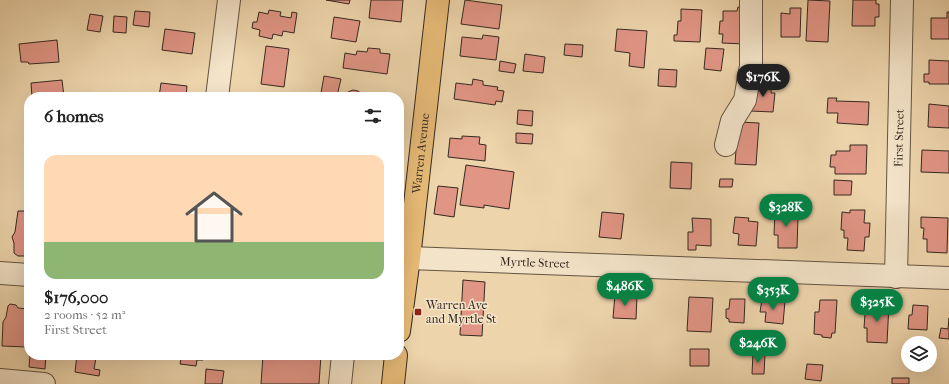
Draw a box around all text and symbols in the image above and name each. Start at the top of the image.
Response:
pin: $176K [735,64,791,98]
text: $176K [746,69,780,84]
icon: filters [362,105,384,127]
text: 6 homes [44,106,104,126]
street label: First Street [891,108,907,167]
street label: Warren Avenue [409,112,432,195]
icon: home [178,181,250,253]
pin: $328K [758,194,814,228]
text: $328K [768,199,804,214]
street label: Myrtle Street [500,254,571,271]
pin: $486K [597,273,653,307]
pin: $353K [745,277,801,311]
text: $486K [606,278,644,293]
text: $353K [757,282,789,297]
text: $176,000 [44,287,109,307]
pin: $325K [849,289,905,323]
text: $325K [860,294,894,309]
place label: Warren Ave and Myrtle St [425,298,497,326]
text: 2 rooms · 52 m² [44,307,125,322]
marker: Warren Ave and Myrtle St [413,307,423,317]
text: First Street [44,322,107,337]
pin: $246K [730,330,786,364]
text: $246K [739,335,777,350]
map controls [901,336,937,372]
button: layers [901,336,937,372]

